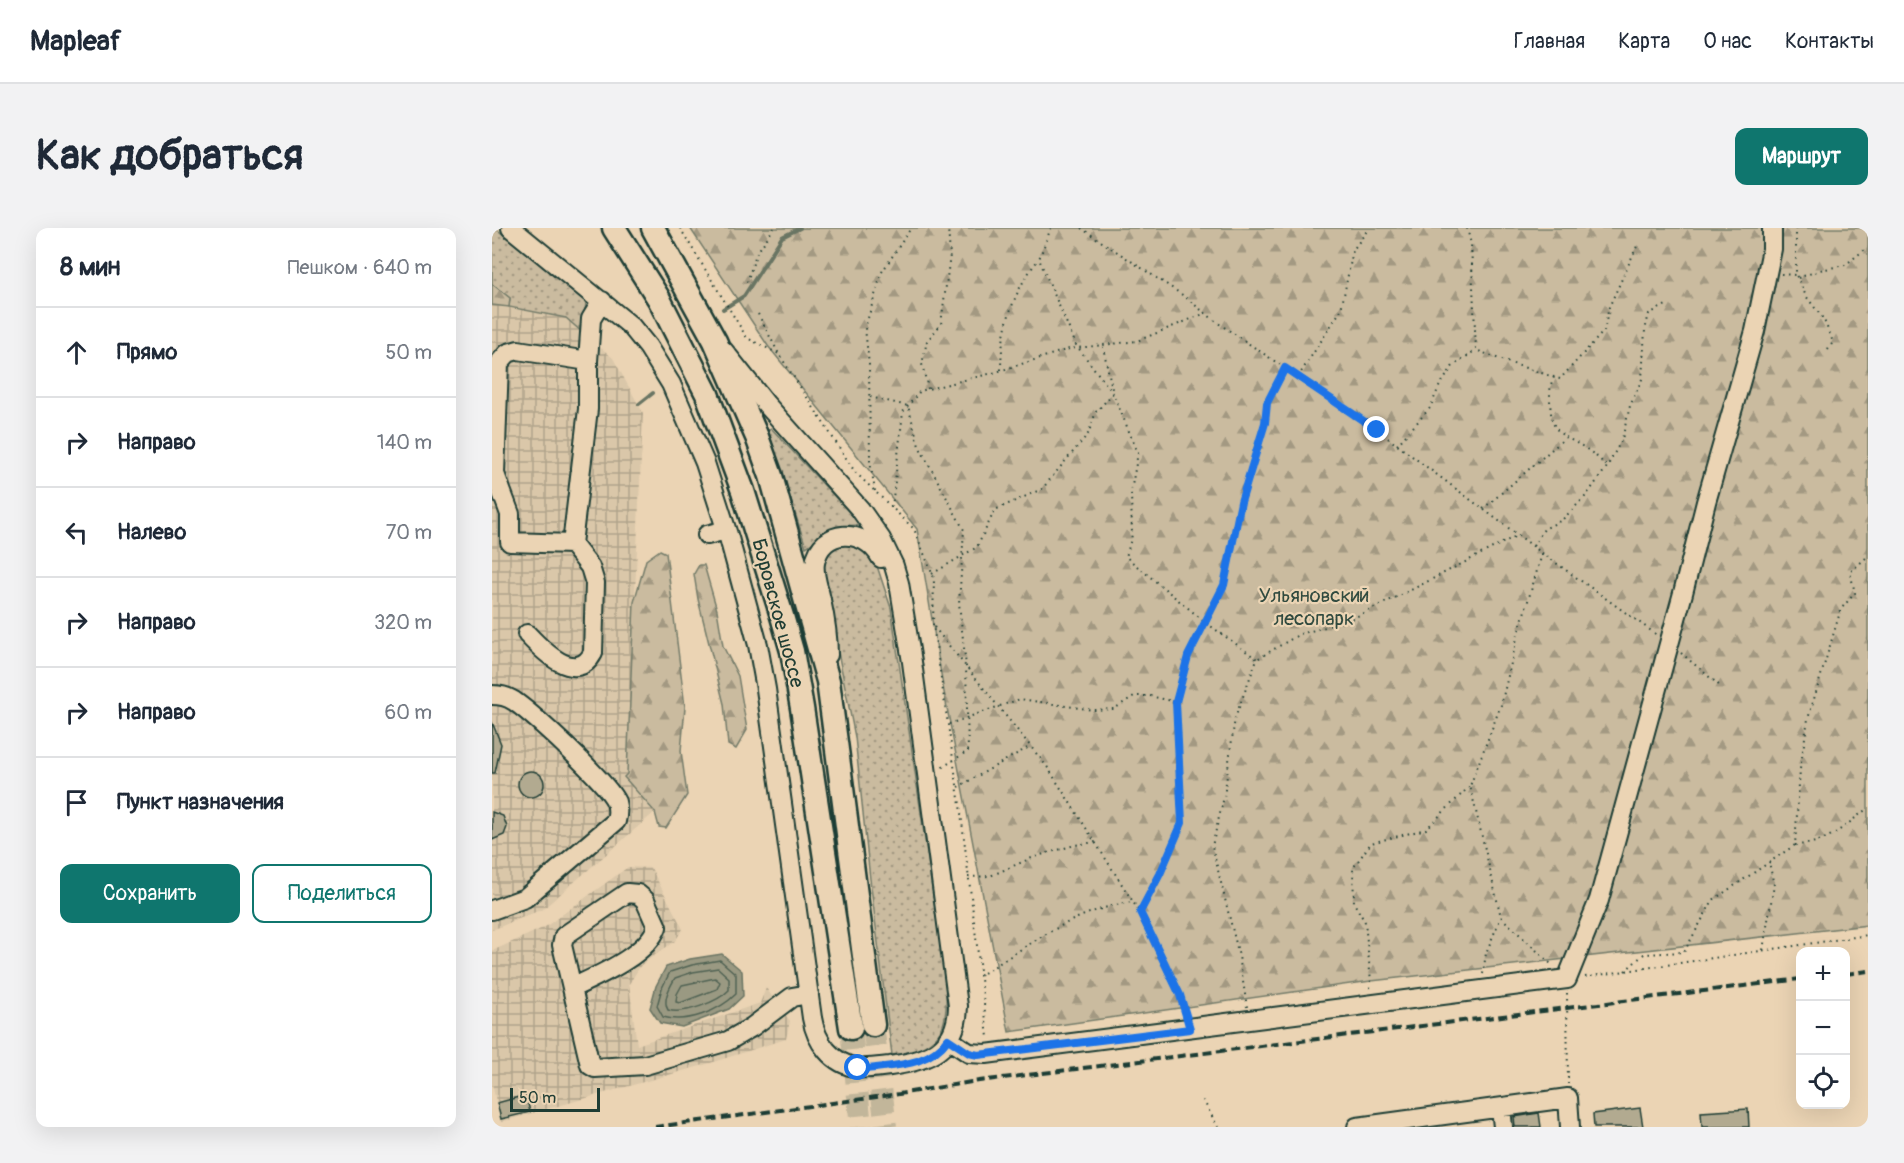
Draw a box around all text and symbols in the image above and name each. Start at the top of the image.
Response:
text: Mapleaf [30,24,121,59]
text: Главная [1514,28,1585,55]
text: Карта [1618,28,1670,55]
text: О нас [1703,28,1752,55]
text: Контакты [1785,28,1874,55]
button: Маршрут [1735,128,1868,185]
text: Как добраться [36,130,303,182]
text: 8 мин [60,251,120,283]
text: Пешком · 640 m [288,255,432,280]
icon: ahead [60,336,93,369]
text: Прямо [117,338,177,366]
text: 50 m [385,340,432,365]
route end [1363,416,1389,442]
icon: right [60,426,93,459]
text: Направо [117,428,196,456]
text: 140 m [377,430,432,455]
icon: left [60,516,93,549]
text: Налево [117,518,186,546]
text: 70 m [386,520,432,545]
street label: Боровское шоссе [746,536,810,690]
park label: Ульяновский лесопарк [1259,583,1369,631]
icon: right [60,606,93,639]
text: Направо [117,608,196,636]
text: 320 m [374,610,432,635]
icon: right [60,696,93,729]
text: Направо [117,698,196,726]
text: 60 m [385,700,432,725]
icon: arrive [60,786,93,819]
text: Пункт назначения [117,788,284,816]
button: Сохранить [60,864,240,923]
button: Поделиться [252,864,432,923]
map controls [1796,947,1850,1109]
button: + [1796,947,1850,1001]
button: − [1796,1001,1850,1055]
route start [844,1054,870,1080]
button: locate [1796,1055,1850,1109]
scale bar [510,1085,600,1112]
text: 50 m [519,1088,556,1108]

